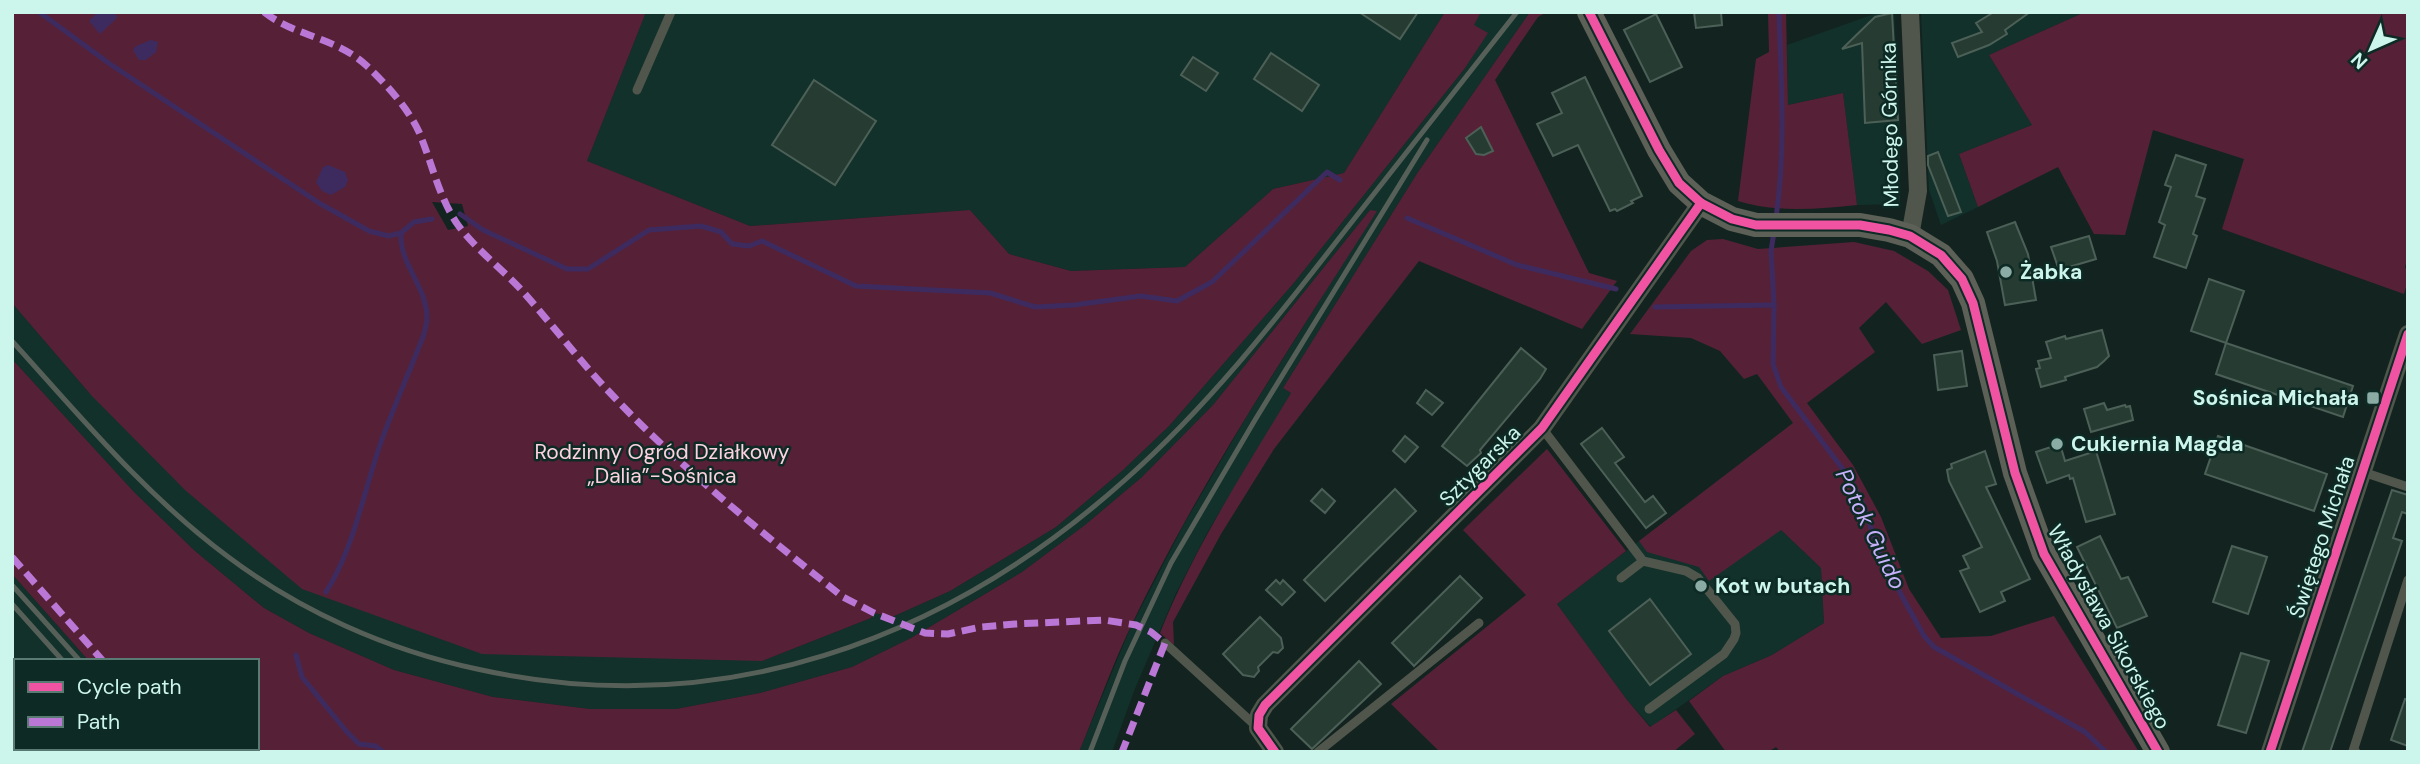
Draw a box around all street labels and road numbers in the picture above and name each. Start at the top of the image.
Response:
street label: Młodego Górnika [1875,42,1905,208]
street label: Sztygarska [1433,419,1527,513]
street label: Świętego Michała [2283,452,2361,622]
street label: Władysława Sikorskiego [2041,520,2177,734]

